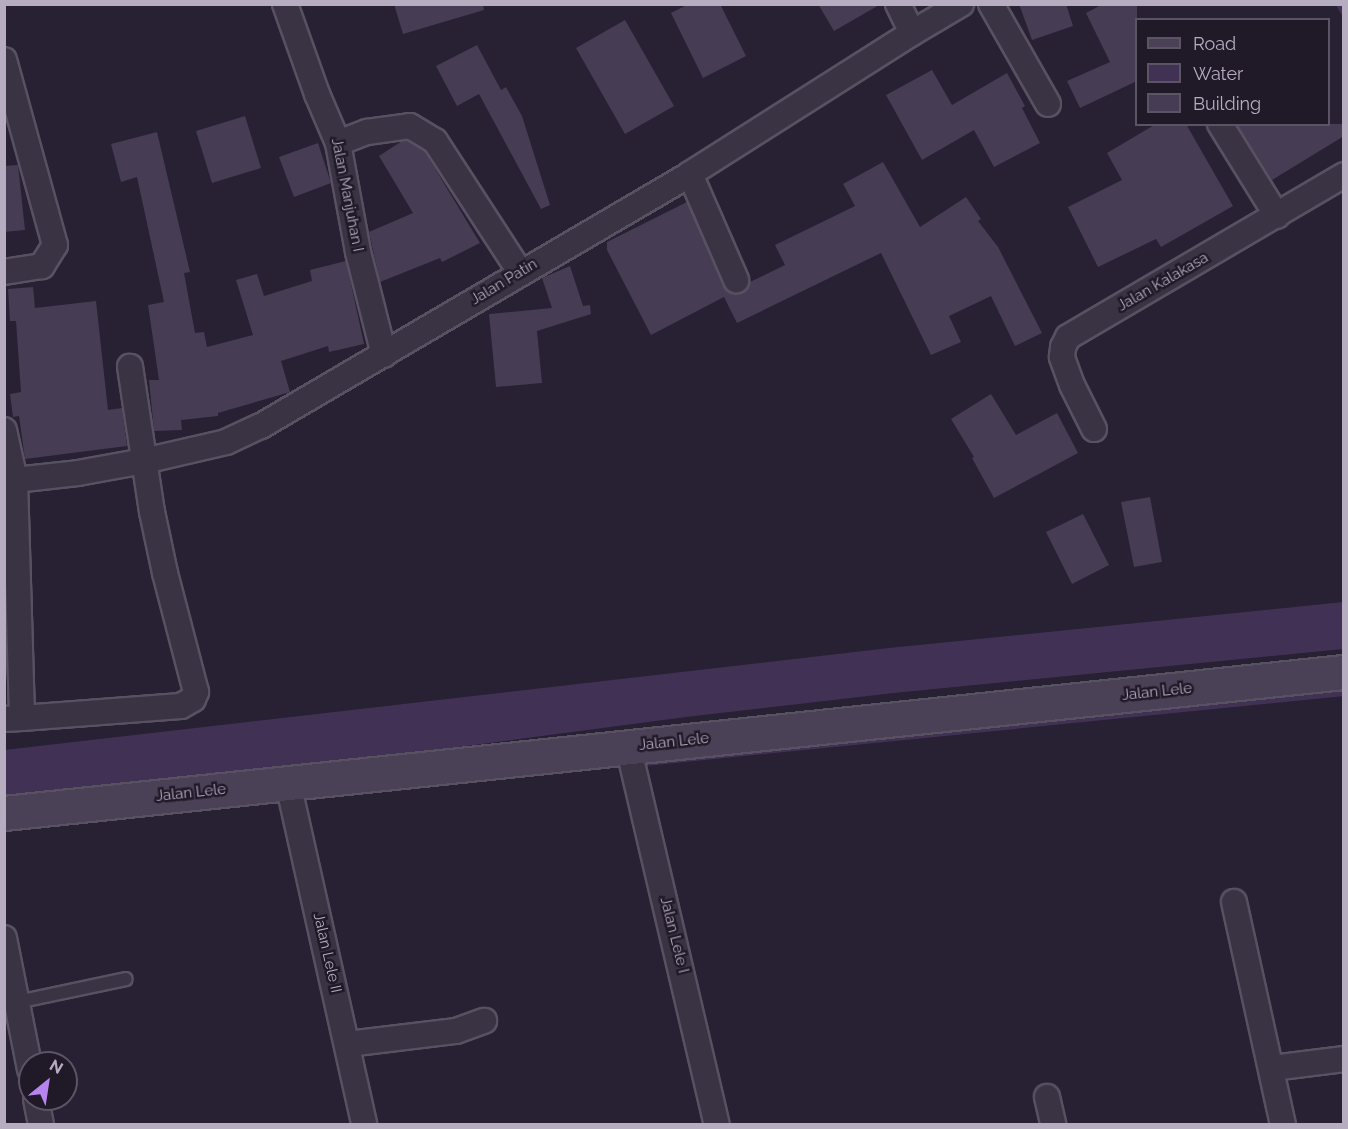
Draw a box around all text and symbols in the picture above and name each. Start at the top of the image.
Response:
legend [1135,18,1330,126]
text: Road [1193,33,1236,54]
text: Water [1193,63,1243,84]
text: Building [1193,93,1261,114]
street label: Jalan Manjuhan I [327,137,367,253]
street label: Jalan Kalakasa [1114,249,1212,315]
street label: Jalan Patin [467,255,541,309]
street label: Jalan Lele [1121,679,1193,705]
street label: Jalan Lele [638,729,710,755]
street label: Jalan Lele [155,780,227,806]
street label: Jalan Lele I [656,895,692,975]
street label: Jalan Lele II [309,911,345,995]
north arrow [18,1051,78,1111]
text: N [46,1055,66,1078]

